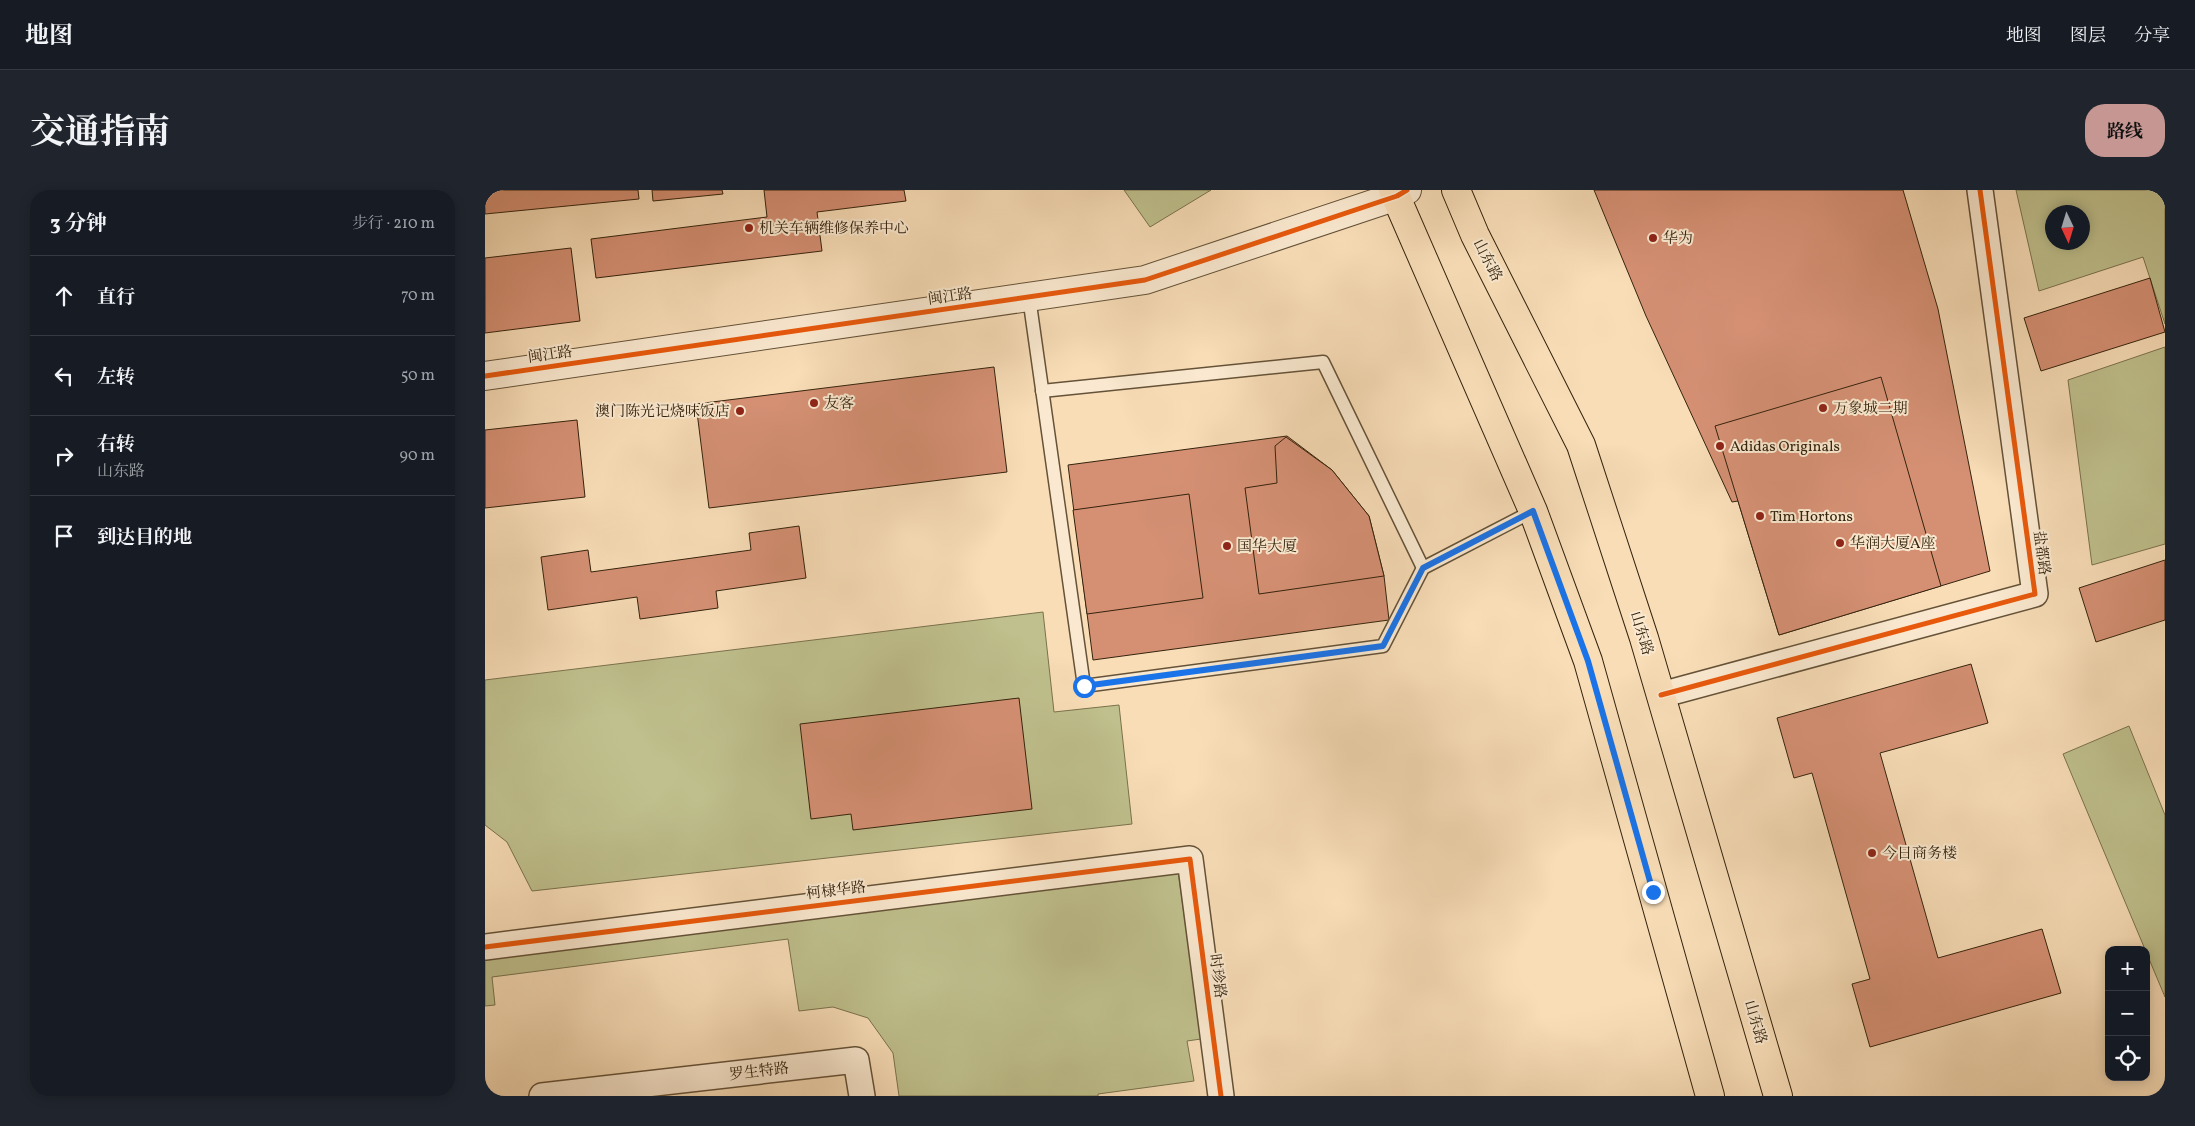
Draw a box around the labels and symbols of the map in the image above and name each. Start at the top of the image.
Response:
north arrow [2045,205,2090,250]
place label: 机关车辆维修保养中心 [759,219,909,240]
marker: 机关车辆维修保养中心 [743,222,755,234]
place label: 华为 [1663,229,1693,250]
marker: 华为 [1647,232,1659,244]
street label: 山东路 [1467,236,1506,286]
street label: 闽江路 [926,284,974,311]
street label: 闽江路 [526,342,574,369]
place label: 友客 [824,394,854,415]
marker: 友客 [808,397,820,409]
place label: 万象城二期 [1833,399,1908,420]
place label: 澳门陈光记烧味饭店 [595,402,730,423]
marker: 万象城二期 [1817,402,1829,414]
marker: 澳门陈光记烧味饭店 [734,405,746,417]
place label: Adidas Originals [1730,437,1840,458]
marker: Adidas Originals [1714,440,1726,452]
place label: Tim Hortons [1770,507,1853,528]
marker: Tim Hortons [1754,510,1766,522]
street label: 盐都路 [2027,529,2054,577]
place label: 华润大厦A座 [1850,534,1936,555]
place label: 国华大厦 [1237,537,1297,558]
marker: 华润大厦A座 [1834,537,1846,549]
marker: 国华大厦 [1221,540,1233,552]
street label: 山东路 [1624,609,1657,658]
route start [1073,675,1096,698]
place label: 今日商务楼 [1882,844,1957,865]
marker: 今日商务楼 [1866,847,1878,859]
street label: 柯棣华路 [805,877,867,906]
route end [1642,881,1665,904]
street label: 时珍路 [1203,952,1230,1000]
street label: 山东路 [1738,998,1771,1047]
street label: 罗生特路 [728,1058,790,1087]

